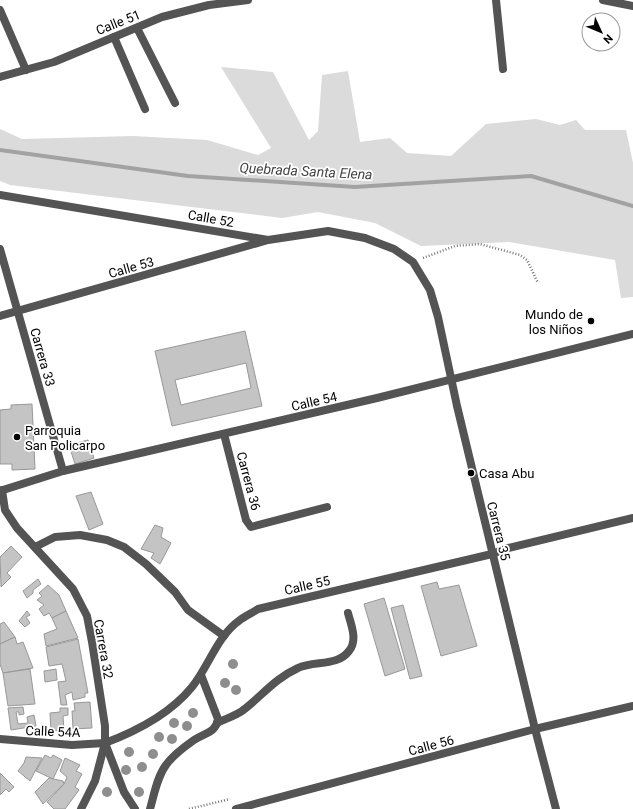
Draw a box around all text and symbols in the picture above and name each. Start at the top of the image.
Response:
street label: Calle 51 [94,7,143,38]
north arrow [581,12,621,52]
text: N [600,31,615,46]
water label: Quebrada Santa Elena [239,160,373,182]
street label: Calle 52 [187,207,235,230]
street label: Calle 53 [107,254,156,281]
place label: Mundo de los Niños [525,307,583,337]
marker: Mundo de los Niños [586,316,596,326]
street label: Carrera 33 [27,326,58,388]
street label: Calle 54 [290,389,339,414]
place label: Parroquia San Policarpo [25,423,105,453]
marker: Parroquia San Policarpo [12,432,22,442]
street label: Carrera 36 [233,450,264,512]
place label: Casa Abu [479,466,535,481]
marker: Casa Abu [466,468,476,478]
street label: Carrera 35 [484,500,513,562]
street label: Calle 55 [283,573,331,598]
street label: Carrera 32 [91,618,116,680]
street label: Calle 54A [25,723,81,740]
street label: Calle 56 [407,732,456,759]

